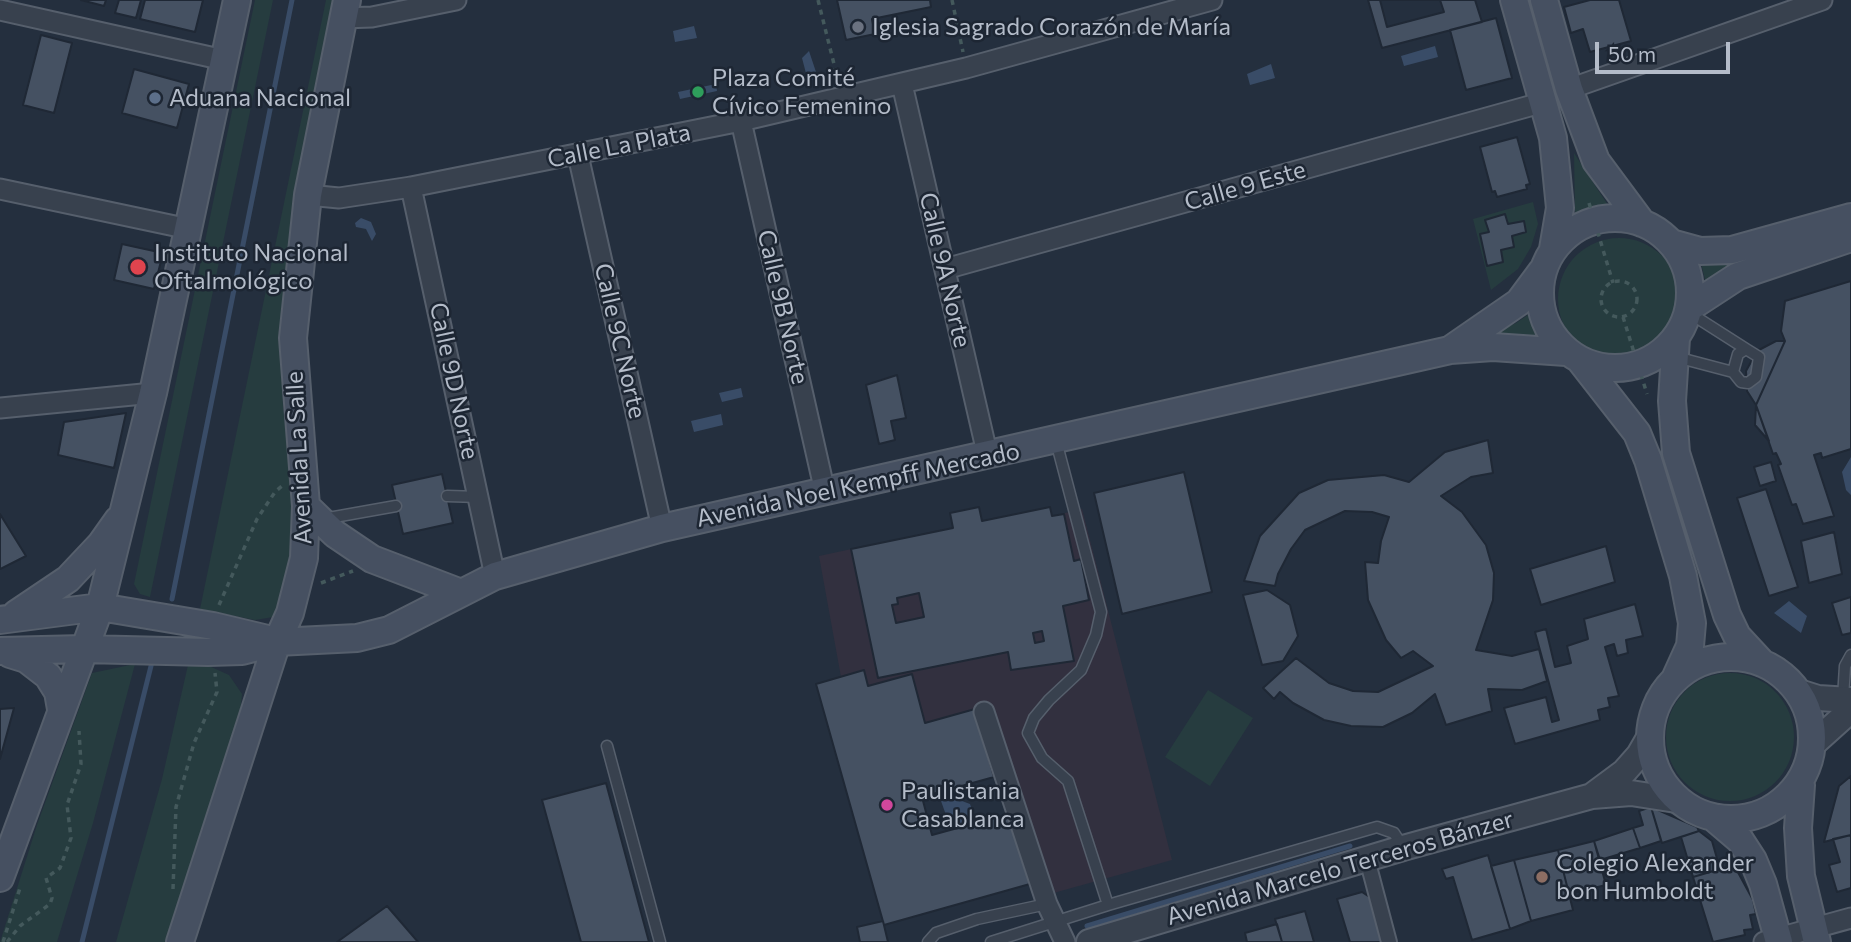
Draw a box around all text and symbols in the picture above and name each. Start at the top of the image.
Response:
place label: Iglesia Sagrado Corazón de María [872,13,1231,41]
marker: Iglesia Sagrado Corazón de María [850,19,866,35]
scale bar [1599,28,1734,72]
text: 50 m [1608,41,1656,66]
place label: Plaza Comité Cívico Femenino [712,64,891,120]
place label: Aduana Nacional [169,84,351,112]
marker: Plaza Comité Cívico Femenino [690,84,706,100]
marker: Aduana Nacional [147,90,163,106]
street label: Calle La Plata [545,118,693,174]
street label: Calle 9 Este [1181,155,1309,217]
street label: Calle 9A Norte [913,190,977,350]
street label: Calle 9B Norte [751,227,815,387]
place label: Instituto Nacional Oftalmológico [154,239,349,295]
marker: Instituto Nacional Oftalmológico [128,257,148,277]
street label: Calle 9C Norte [588,261,652,421]
street label: Calle 9D Norte [423,300,485,462]
street label: Avenida La Salle [280,371,318,545]
street label: Avenida Noel Kempff Mercado [694,437,1022,533]
place label: Paulistania Casablanca [901,777,1024,833]
marker: Paulistania Casablanca [879,797,895,813]
street label: Avenida Marcelo Terceros Bánzer [1163,805,1517,931]
place label: Colegio Alexander bon Humboldt [1556,849,1754,905]
marker: Colegio Alexander bon Humboldt [1534,869,1550,885]

